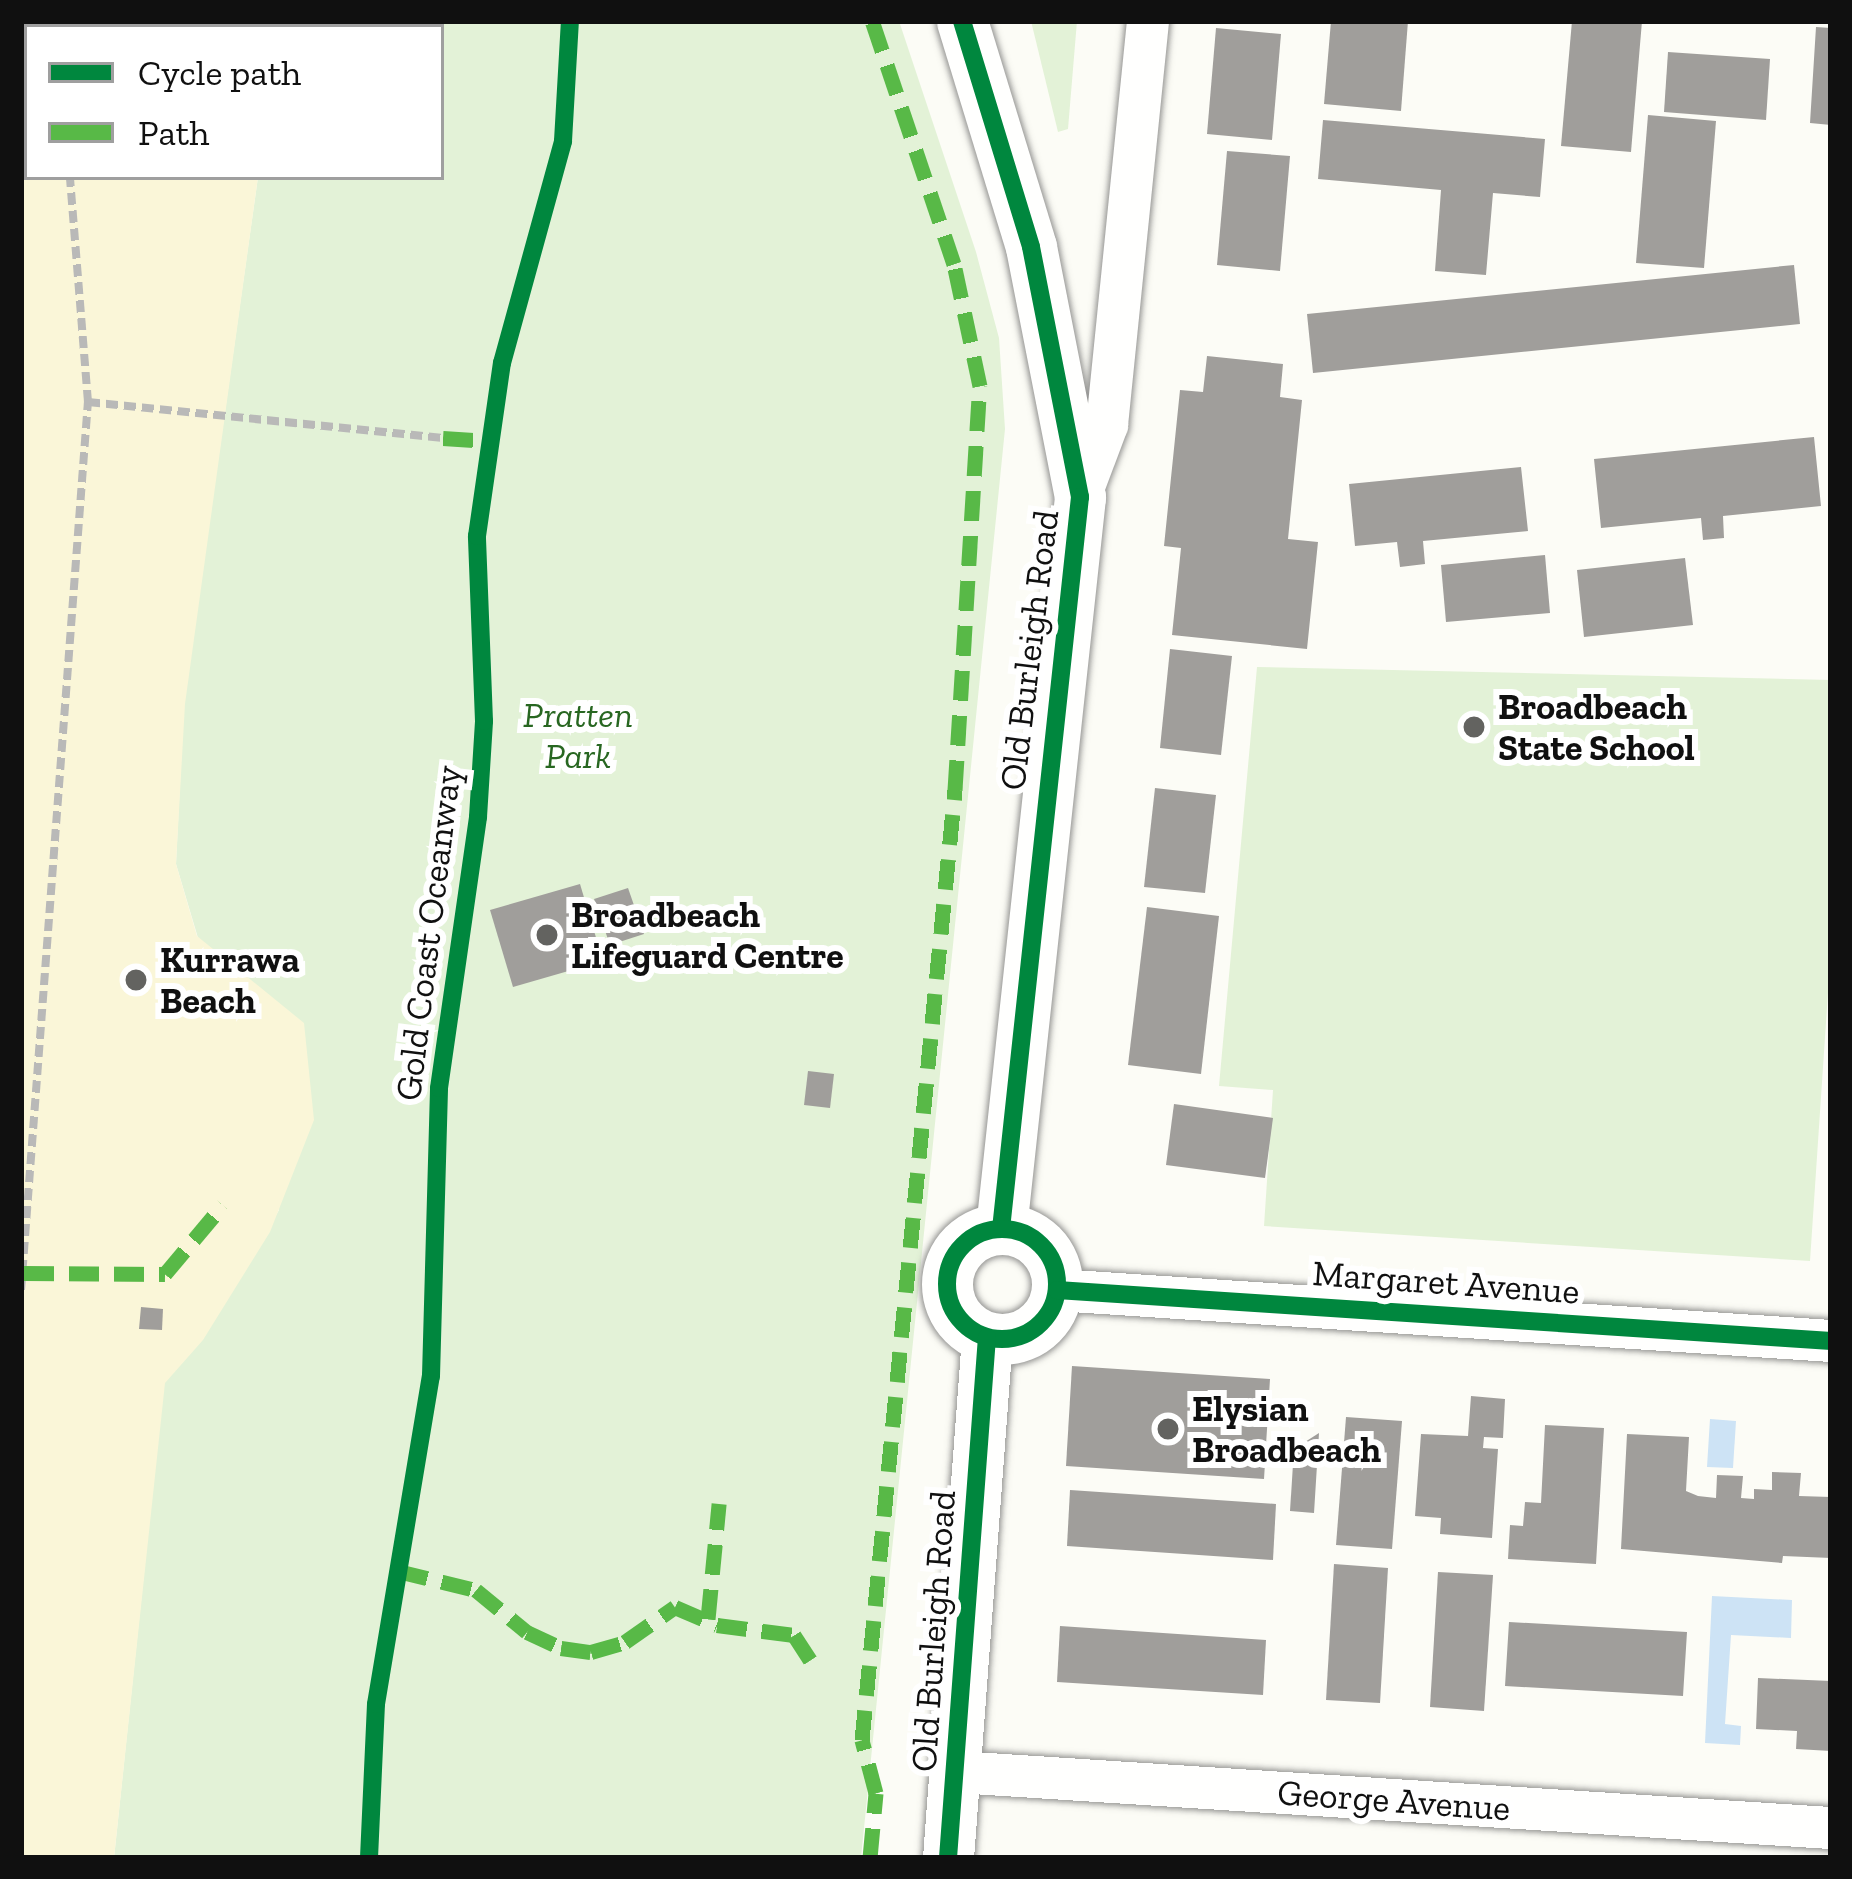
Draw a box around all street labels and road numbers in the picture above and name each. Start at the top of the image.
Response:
street label: Old Burleigh Road [990,507,1068,793]
street label: Gold Coast Oceanway [386,763,470,1103]
street label: Margaret Avenue [1311,1251,1581,1313]
street label: Old Burleigh Road [902,1489,964,1773]
street label: George Avenue [1276,1770,1512,1830]

